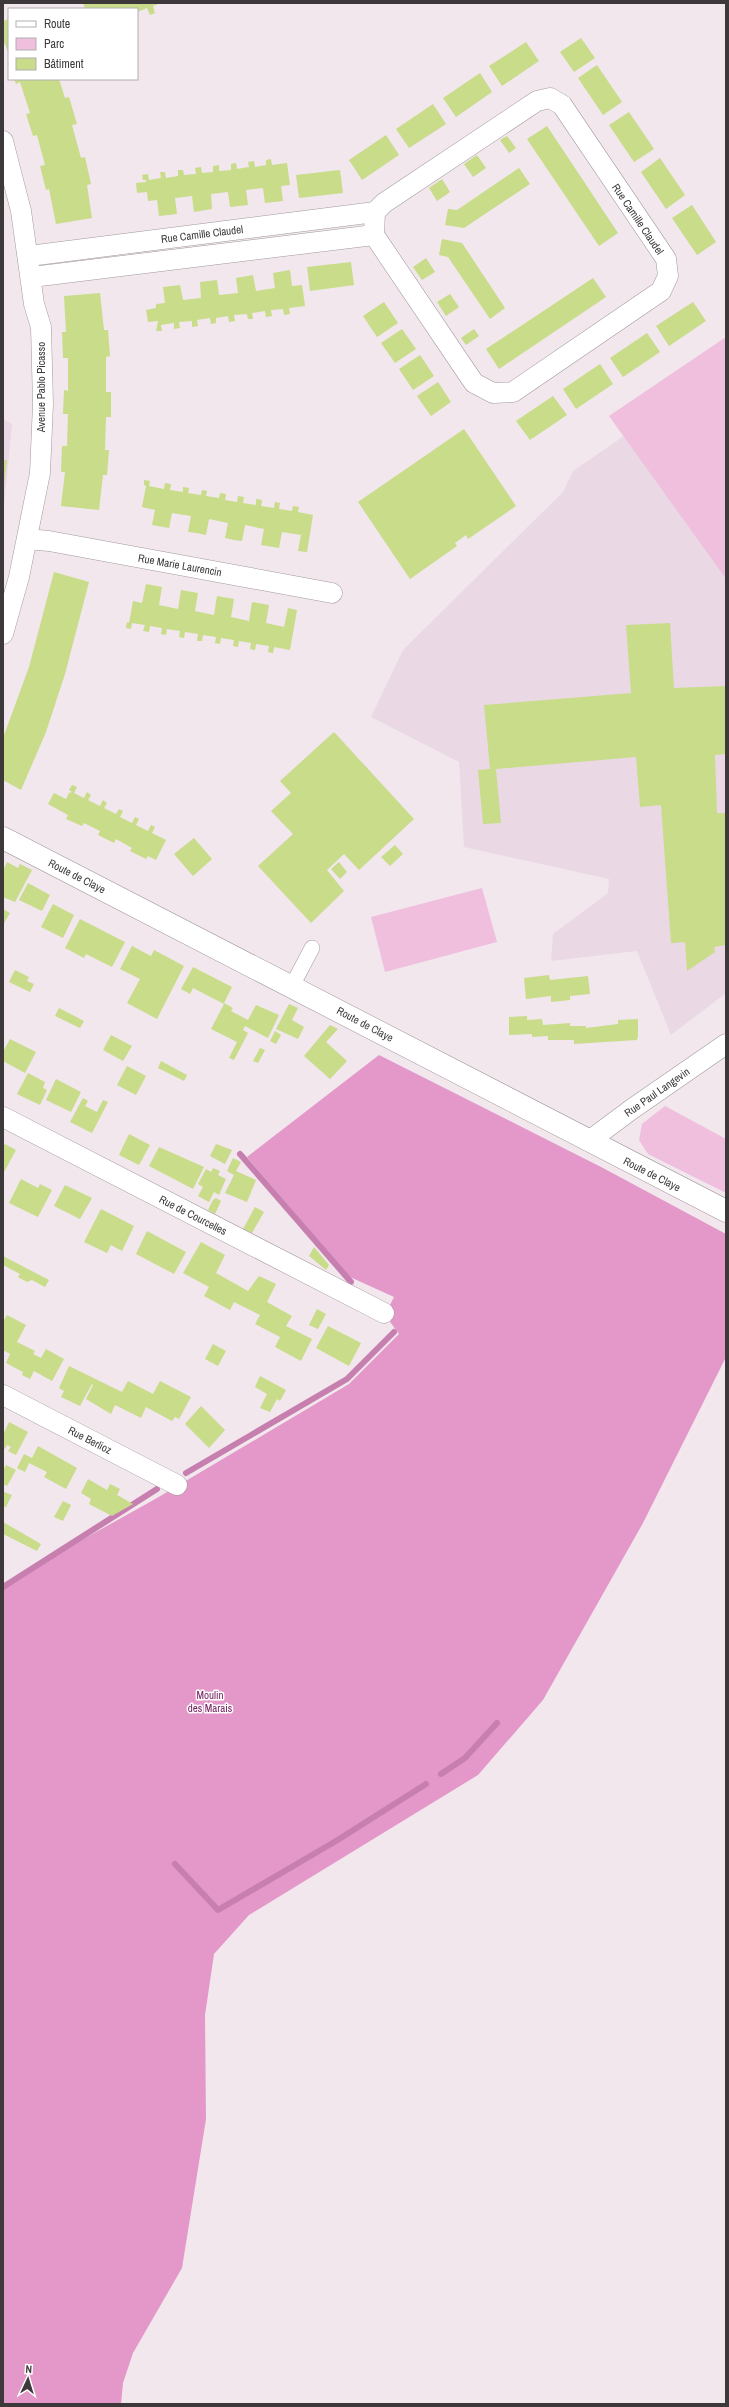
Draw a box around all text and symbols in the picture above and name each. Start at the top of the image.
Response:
legend [8,8,138,80]
text: Route [44,16,70,32]
text: Parc [44,36,64,52]
text: Bâtiment [44,56,84,72]
street label: Rue Camille Claudel [609,181,667,257]
street label: Rue Camille Claudel [160,222,244,246]
street label: Avenue Pablo Picasso [34,342,48,433]
street label: Rue Marie Laurencin [137,551,223,579]
street label: Route de Claye [46,856,108,896]
street label: Route de Claye [334,1003,396,1045]
street label: Rue Paul Langevin [622,1064,692,1120]
street label: Route de Claye [621,1154,683,1194]
street label: Rue de Courcelles [157,1192,230,1238]
street label: Rue Berlioz [66,1423,115,1457]
park label: Moulin des Marais [188,1688,233,1715]
north arrow [8,2359,48,2399]
text: N [25,2362,32,2376]

